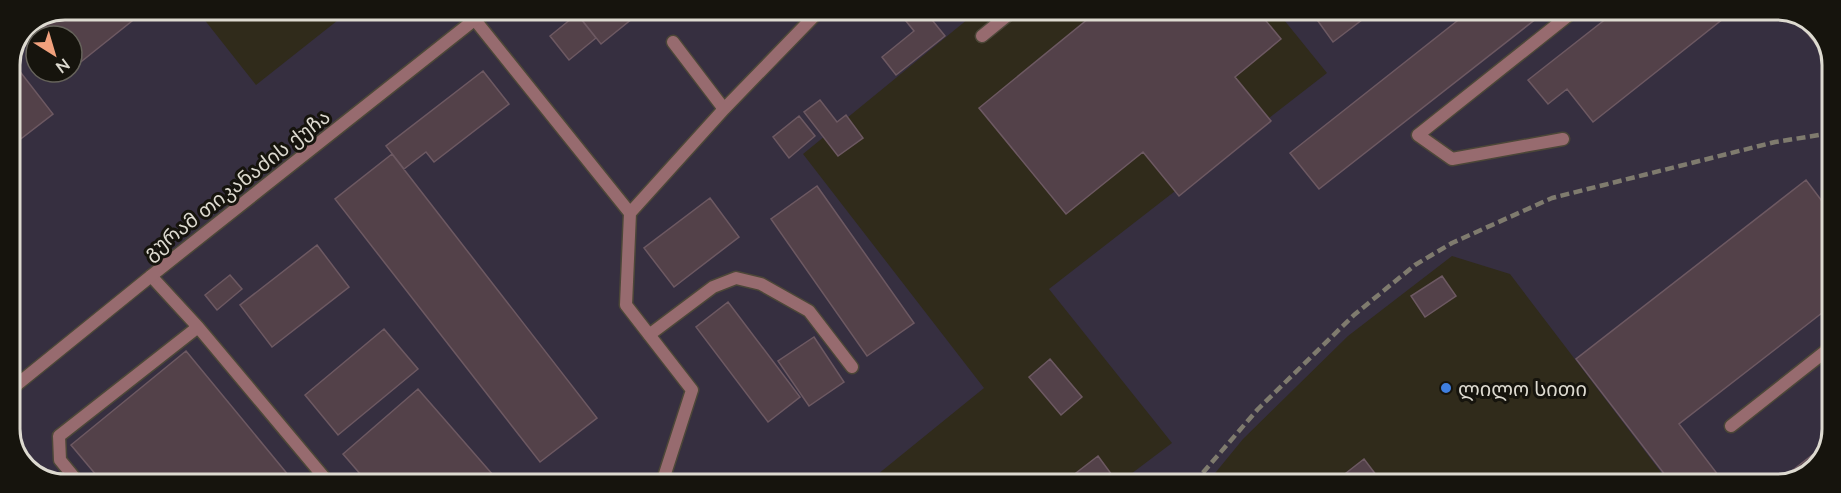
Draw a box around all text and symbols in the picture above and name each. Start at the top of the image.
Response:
north arrow [24,24,84,84]
text: N [53,55,74,78]
street label: გურამ თიკანაძის ქუჩა [138,104,335,265]
place label: ლილო სითი [1458,376,1587,402]
marker: ლილო სითი [1439,381,1453,395]

